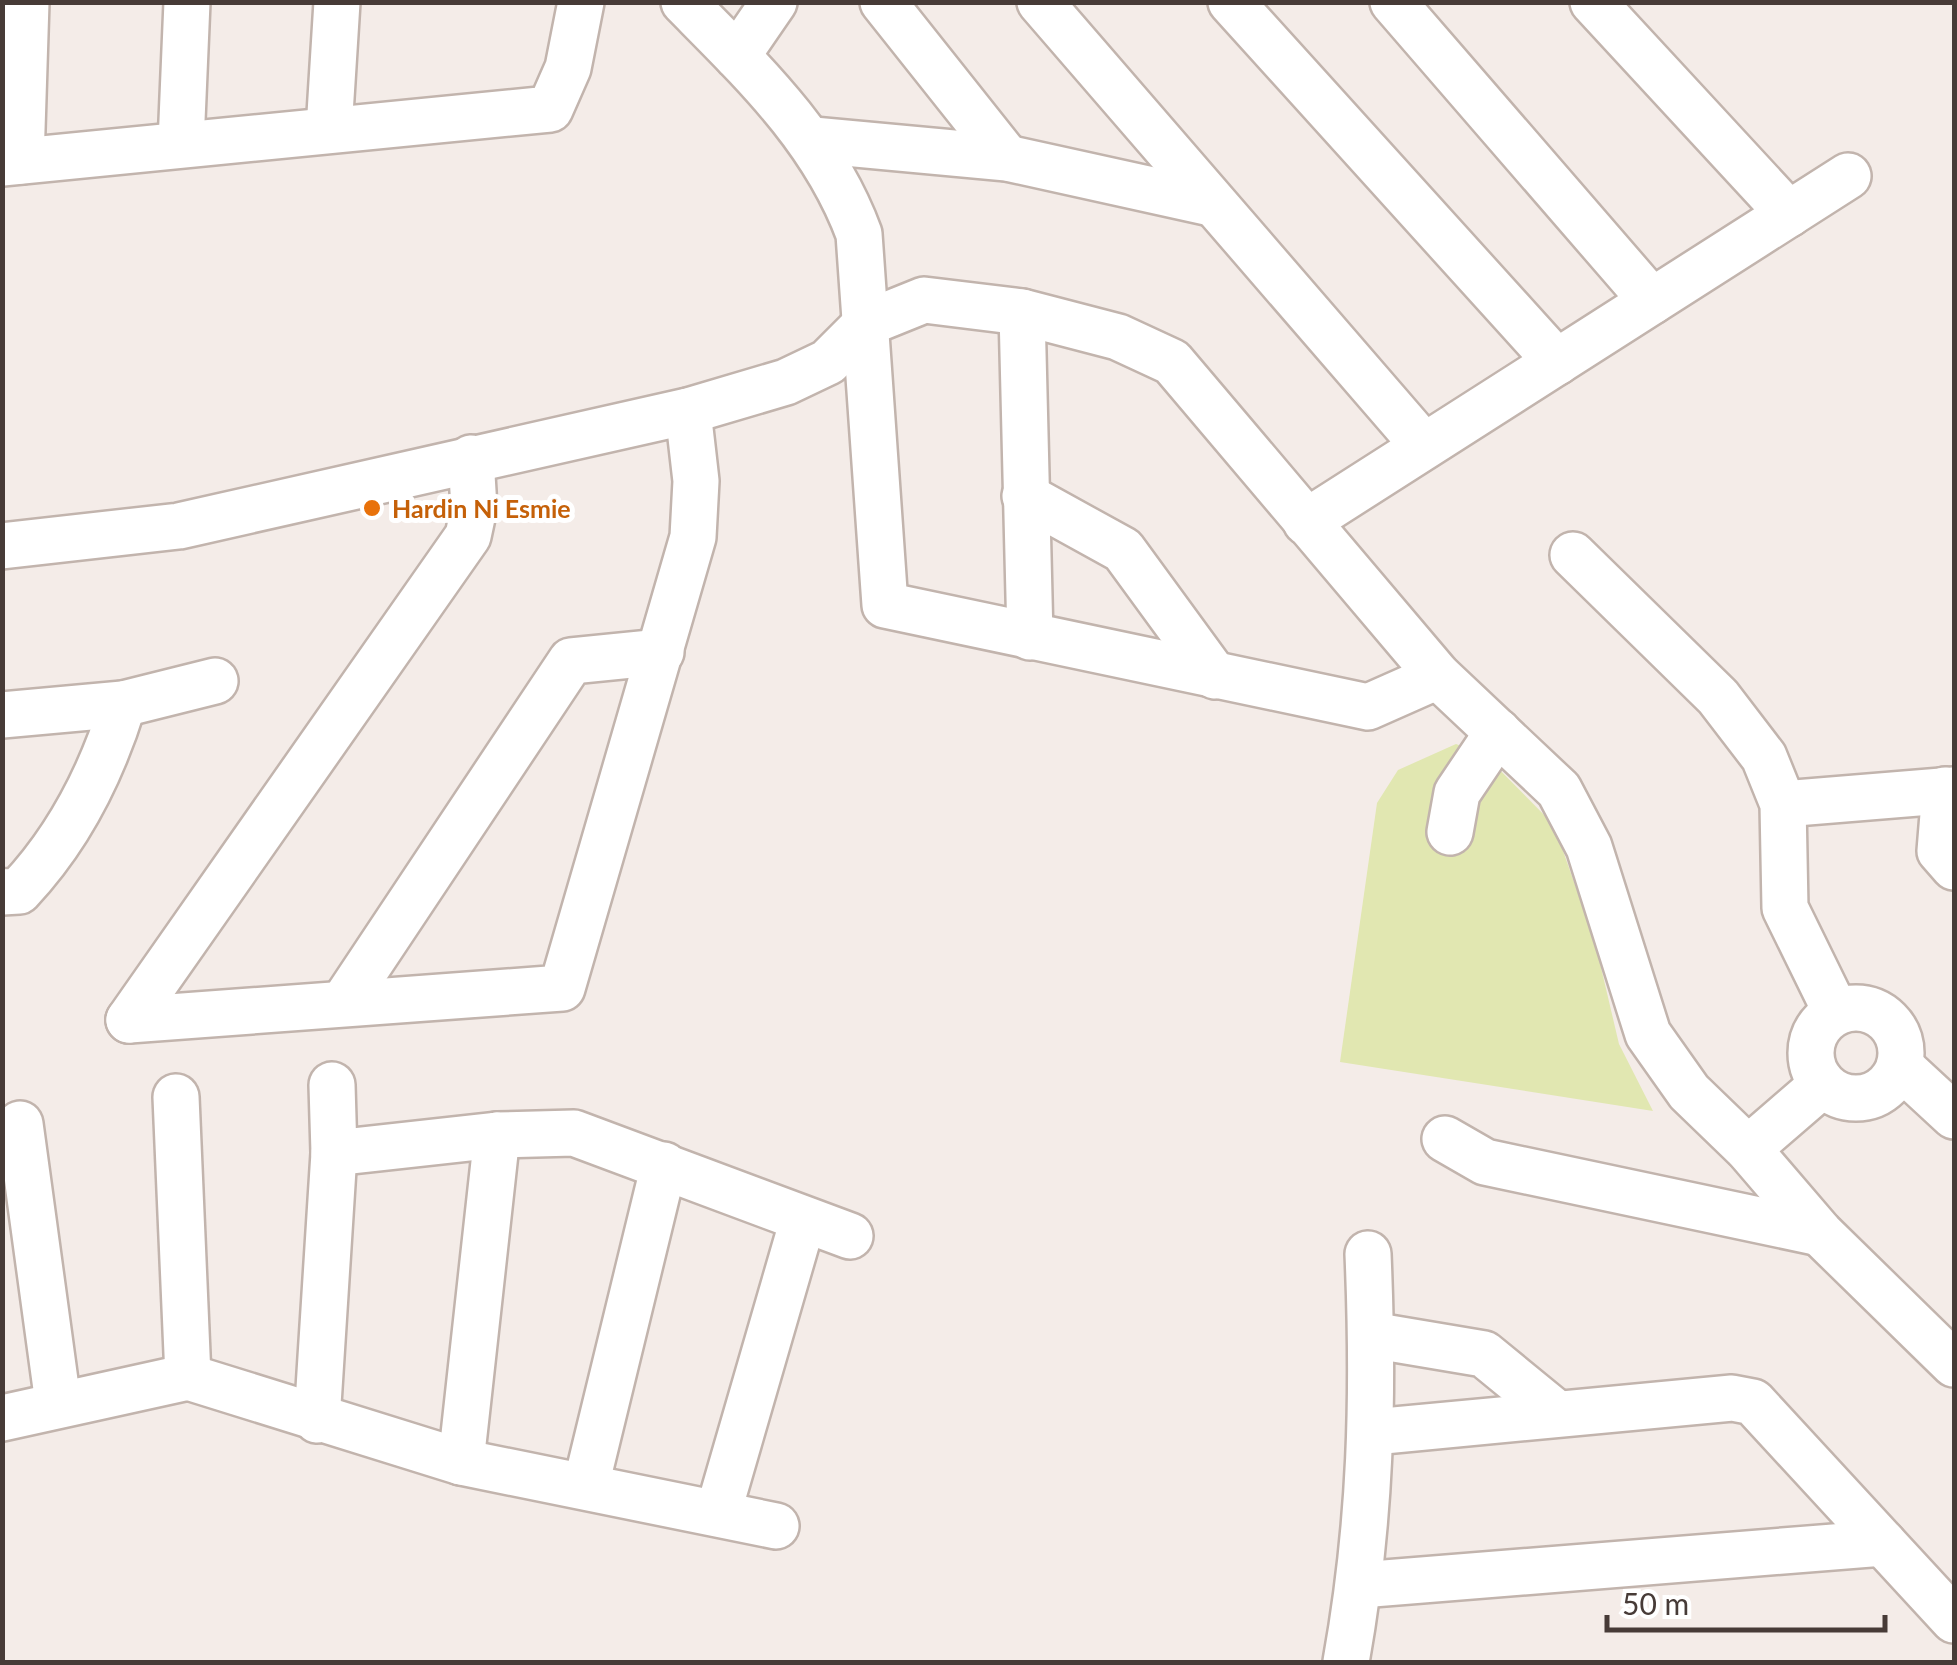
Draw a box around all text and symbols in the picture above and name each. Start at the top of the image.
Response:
place label: Hardin Ni Esmie [392,493,571,523]
marker: Hardin Ni Esmie [361,497,383,519]
scale bar [1607,1570,1884,1632]
text: 50 m [1622,1585,1689,1621]

